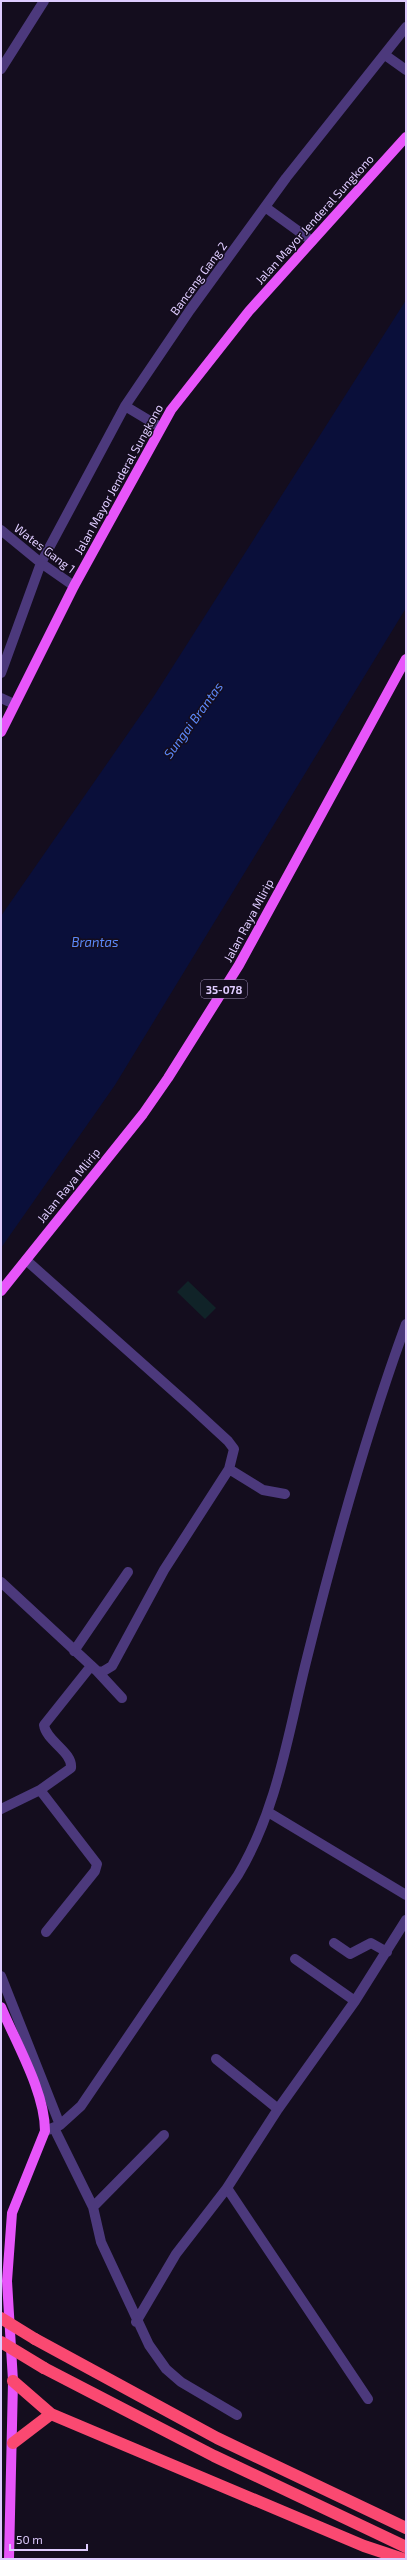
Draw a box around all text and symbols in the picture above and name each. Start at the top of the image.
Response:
street label: Jalan Mayor Jenderal Sungkono [252,151,376,287]
street label: Bancang Gang 2 [167,238,229,317]
street label: Jalan Mayor Jenderal Sungkono [71,401,165,557]
street label: Wates Gang 1 [12,520,78,576]
water label: Sungai Brantas [160,678,226,761]
street label: Jalan Raya Mlirip [220,876,276,964]
water label: Brantas [72,934,119,950]
road number: 35-078 [201,980,247,998]
street label: Jalan Raya Mlirip [34,1145,102,1225]
scale bar [10,2526,87,2552]
text: 50 m [16,2532,43,2546]

